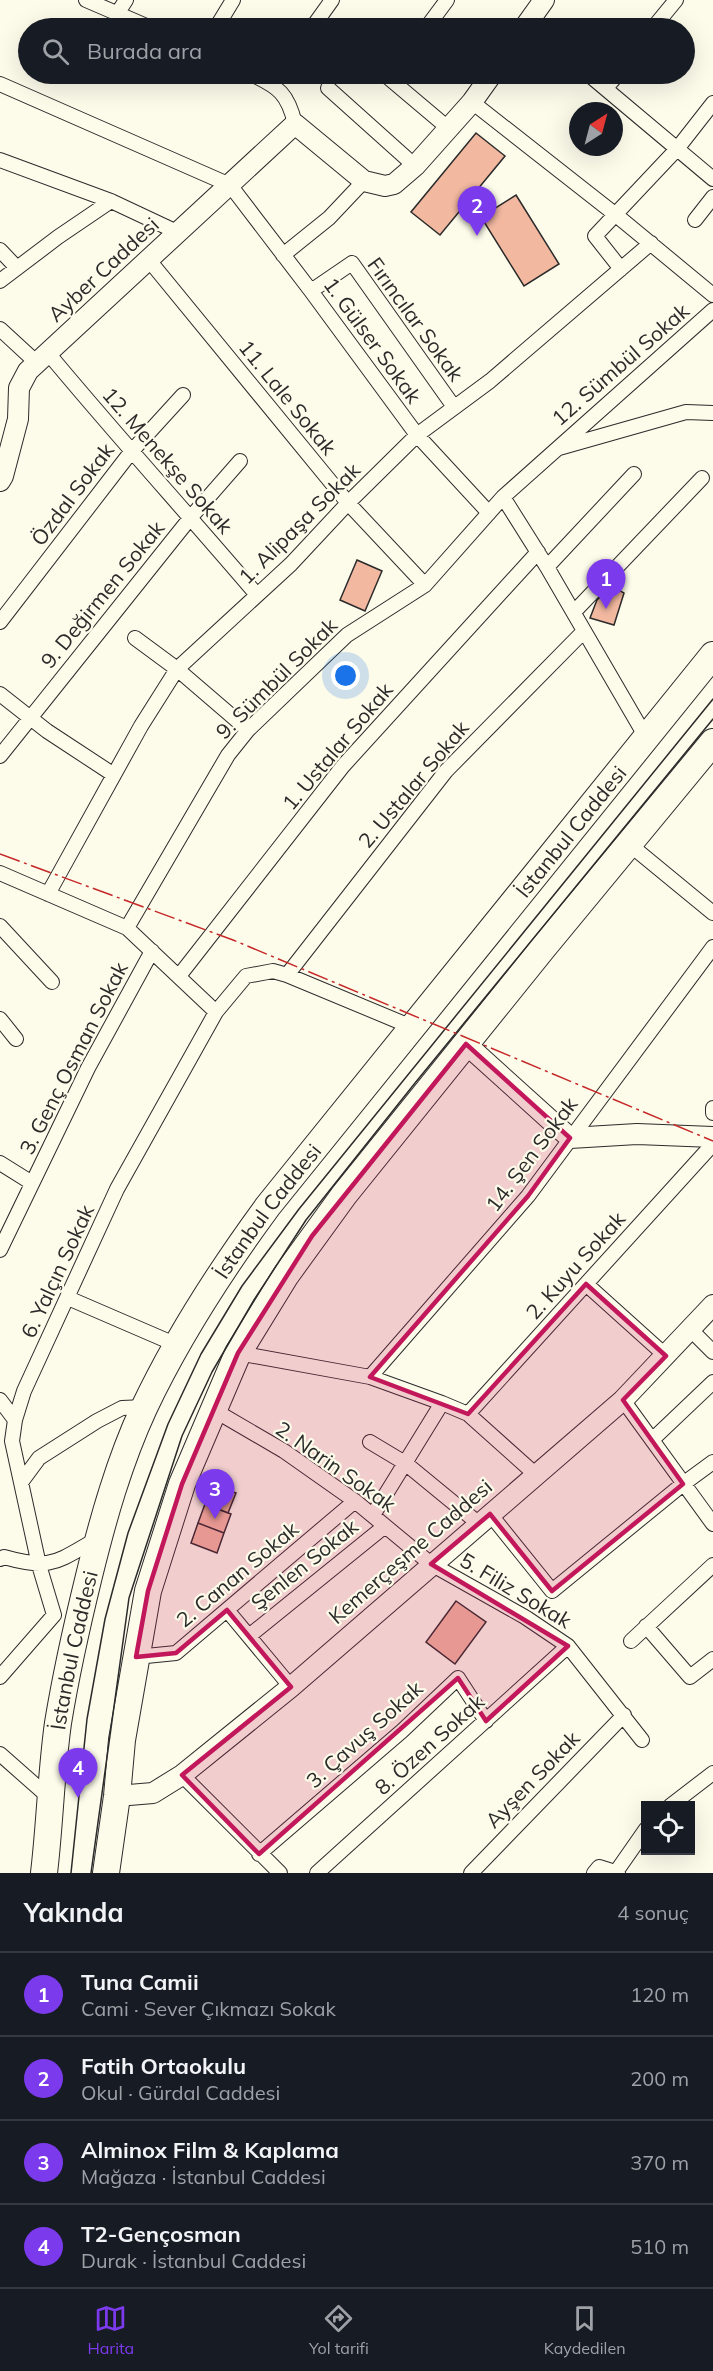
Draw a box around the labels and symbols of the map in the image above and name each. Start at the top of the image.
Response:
north arrow [569,102,623,156]
pin: 2 [458,186,496,236]
street label: Ayber Caddesi [42,211,164,327]
street label: Fırıncılar Sokak [362,252,470,386]
street label: 1. Gülser Sokak [319,272,428,408]
street label: 12. Sümbül Sokak [546,297,694,431]
street label: 11. Lale Sokak [234,334,342,460]
street label: 12. Menekşe Sokak [97,381,239,539]
street label: Özdal Sokak [25,437,119,550]
street label: 1. Alipaşa Sokak [233,457,365,589]
street label: 9. Değirmen Sokak [35,515,170,673]
pin: 1 [586,560,626,609]
street label: 9. Sümbül Sokak [210,612,342,744]
your location [331,661,360,690]
street label: 1. Ustalar Sokak [276,677,398,815]
street label: 2. Ustalar Sokak [352,715,474,853]
street label: İstanbul Caddesi [510,760,632,902]
street label: 3. Genç Osman Sokak [13,957,133,1159]
street label: 14. Şen Sokak [479,1091,583,1217]
street label: İstanbul Caddesi [208,1138,326,1283]
street label: 6. Yalçın Sokak [15,1200,99,1342]
street label: 2. Kuyu Sokak [520,1206,630,1324]
street label: 2. Narin Sokak [271,1415,401,1517]
pin: 3 [196,1470,234,1519]
street label: Kemerçeşme Caddesi [323,1473,497,1629]
street label: Şenlen Sokak [245,1513,363,1615]
street label: 2. Canan Sokak [171,1515,303,1633]
street label: 5. Filiz Sokak [456,1547,577,1634]
street label: İstanbul Caddesi [44,1568,103,1731]
street label: 3. Çavuş Sokak [300,1675,428,1793]
street label: 8. Özen Sokak [369,1688,489,1800]
street label: Ayşen Sokak [479,1725,585,1833]
pin: 4 [58,1748,98,1798]

